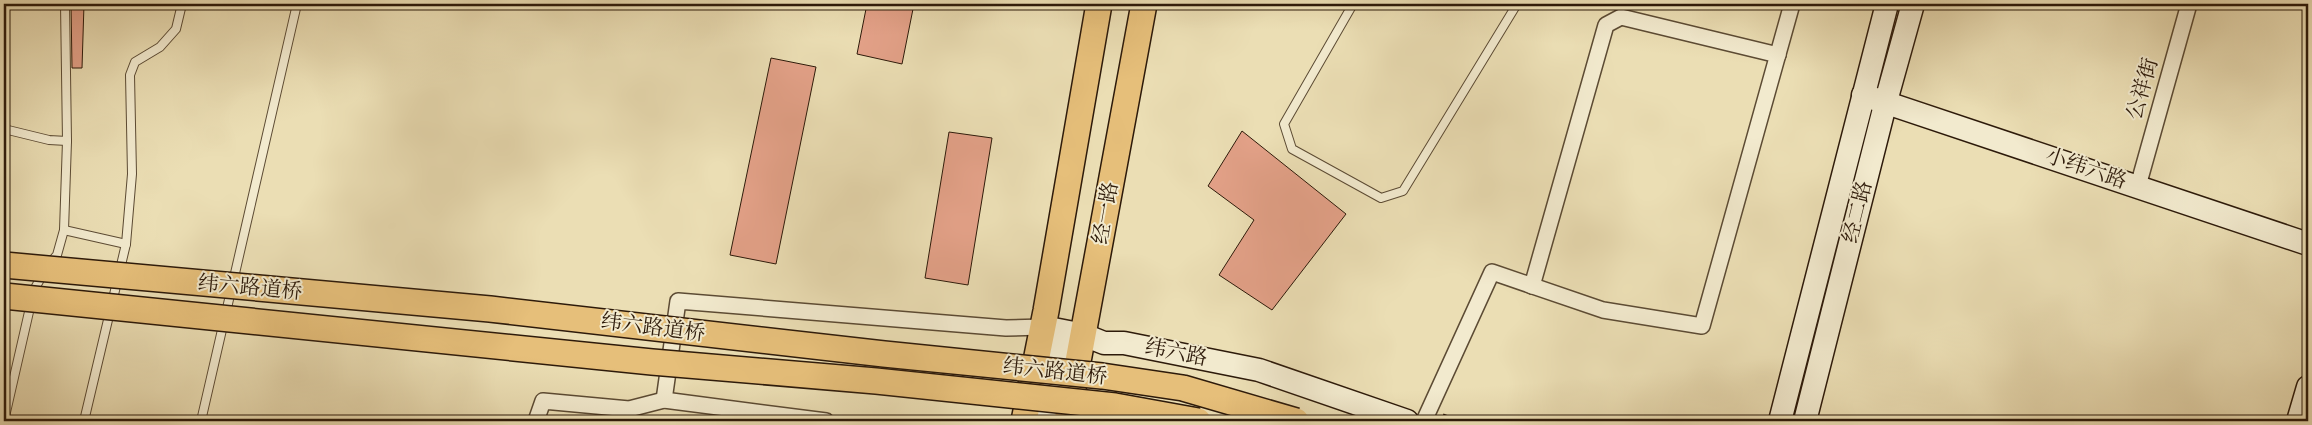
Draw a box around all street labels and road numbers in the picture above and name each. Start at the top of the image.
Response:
street label: 公祥街 [2122,55,2164,123]
street label: 小纬六路 [2042,143,2130,195]
street label: 经二路 [1838,178,1878,246]
street label: 经一路 [1088,180,1124,246]
street label: 纬六路道桥 [197,270,303,306]
street label: 纬六路道桥 [599,309,707,347]
street label: 纬六路 [1143,334,1209,372]
street label: 纬六路道桥 [1001,354,1109,390]

